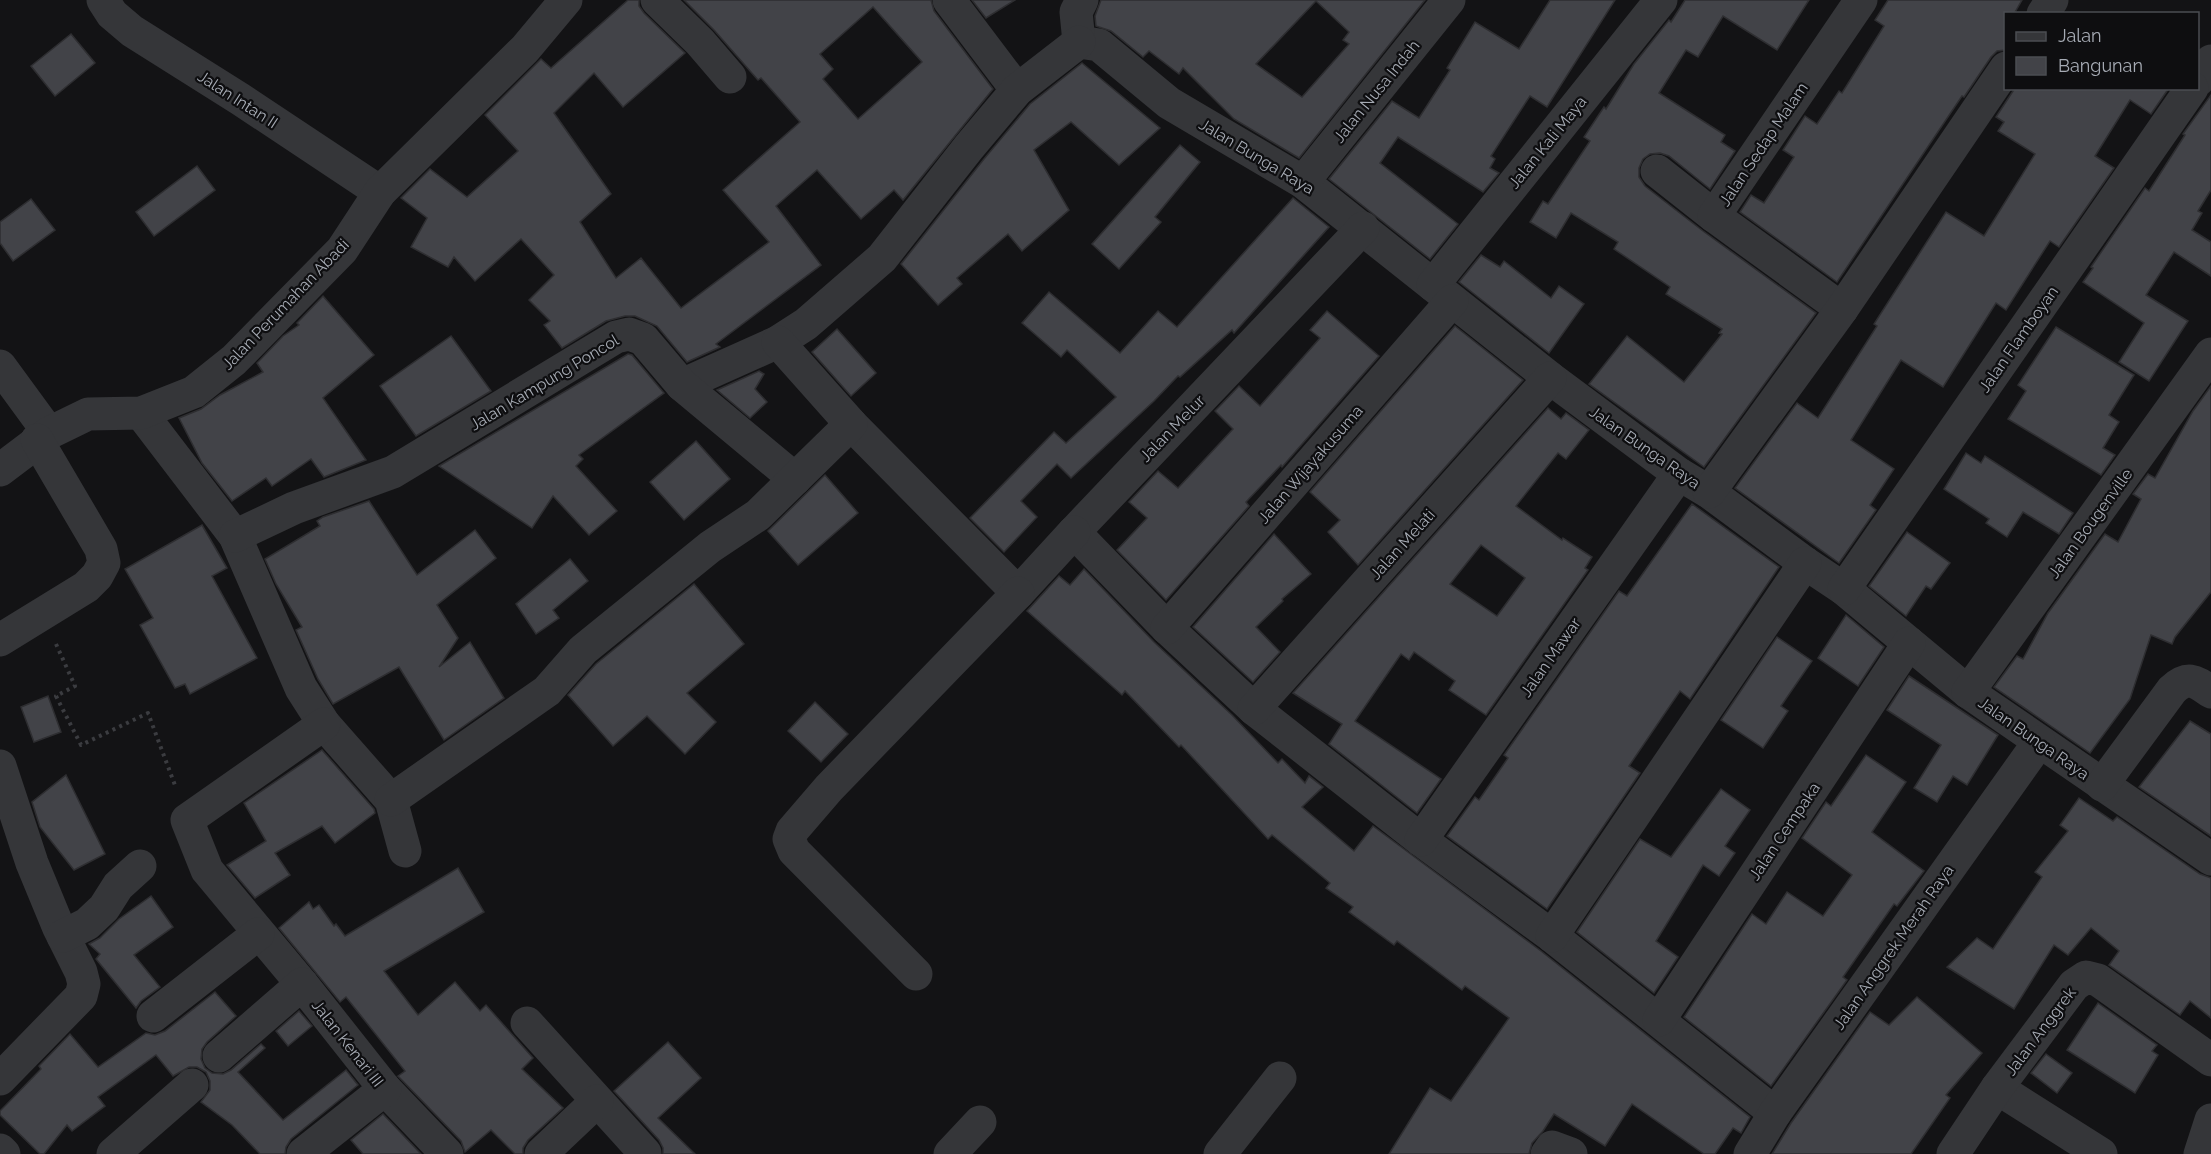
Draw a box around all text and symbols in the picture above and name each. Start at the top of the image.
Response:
legend [2004,12,2199,90]
text: Jalan [2058,25,2102,46]
street label: Jalan Nusa Indah [1329,36,1424,146]
text: Bangunan [2058,55,2143,76]
street label: Jalan Intan II [194,67,281,132]
street label: Jalan Sedap Malam [1715,79,1812,210]
street label: Jalan Kali Maya [1504,92,1590,192]
street label: Jalan Bunga Raya [1196,115,1318,198]
street label: Jalan Perumahan Abadi [218,235,353,374]
street label: Jalan Flamboyan [1975,282,2062,396]
street label: Jalan Kampung Poncol [466,330,623,434]
street label: Jalan Melur [1136,391,1209,466]
street label: Jalan Wijayakusuma [1254,401,1367,527]
street label: Jalan Bunga Raya [1586,402,1704,493]
street label: Jalan Bougenville [2044,465,2137,582]
street label: Jalan Melati [1366,505,1439,583]
street label: Jalan Mawar [1516,614,1585,701]
street label: Jalan Bunga Raya [1975,693,2093,784]
street label: Jalan Cempaka [1745,779,1824,884]
street label: Jalan Anggrek Merah Raya [1829,861,1958,1033]
street label: Jalan Anggrek [2001,983,2080,1079]
street label: Jalan Kenari III [308,996,387,1091]

